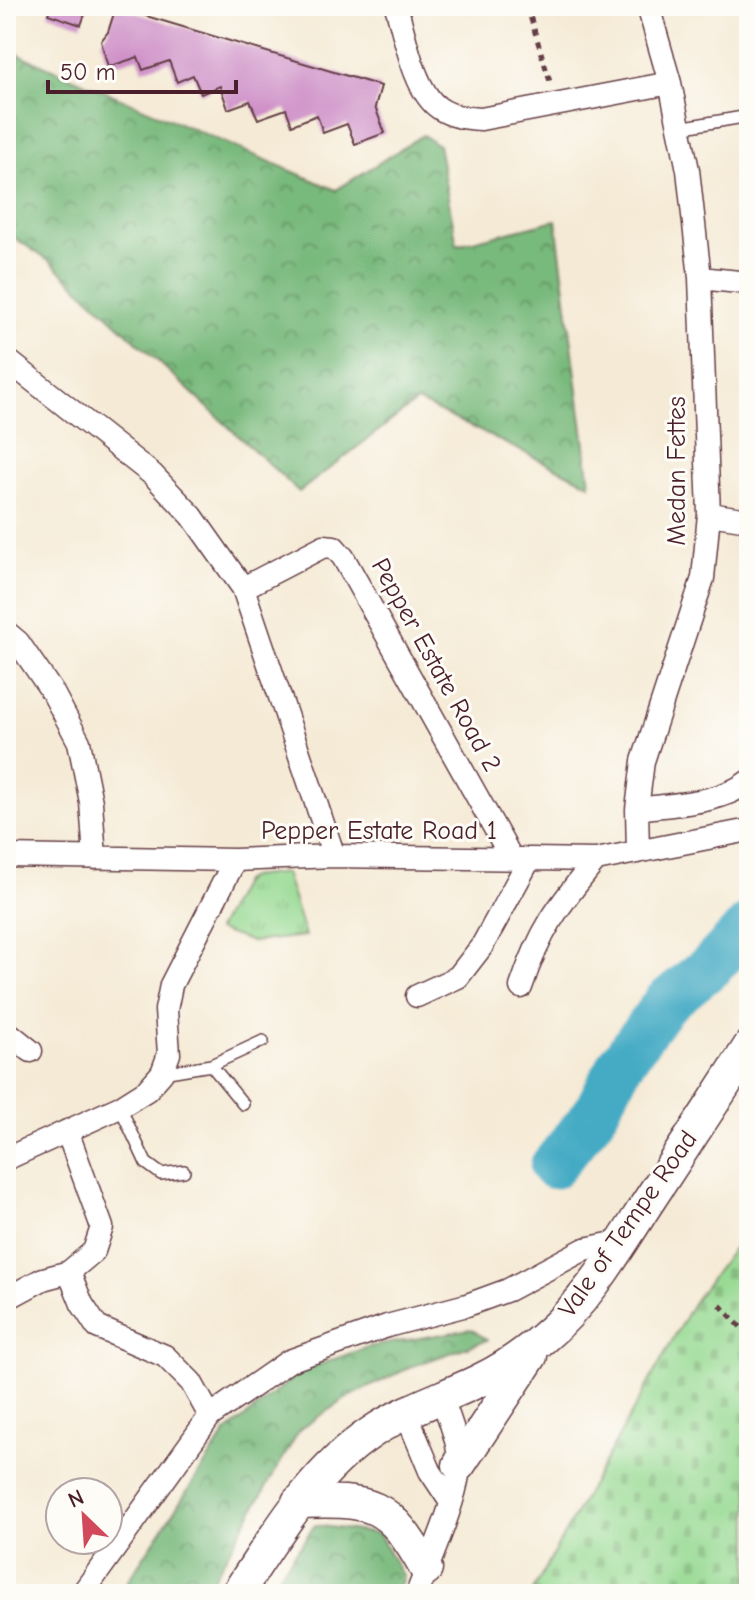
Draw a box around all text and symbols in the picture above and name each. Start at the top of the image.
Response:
scale bar [48,44,236,94]
text: 50 m [60,58,116,86]
street label: Medan Fettes [662,396,692,546]
street label: Pepper Estate Road 2 [365,553,507,777]
street label: Pepper Estate Road 1 [261,816,497,846]
street label: Vale of Tempe Road [552,1125,704,1323]
north arrow [44,1476,124,1556]
text: N [64,1484,88,1514]

